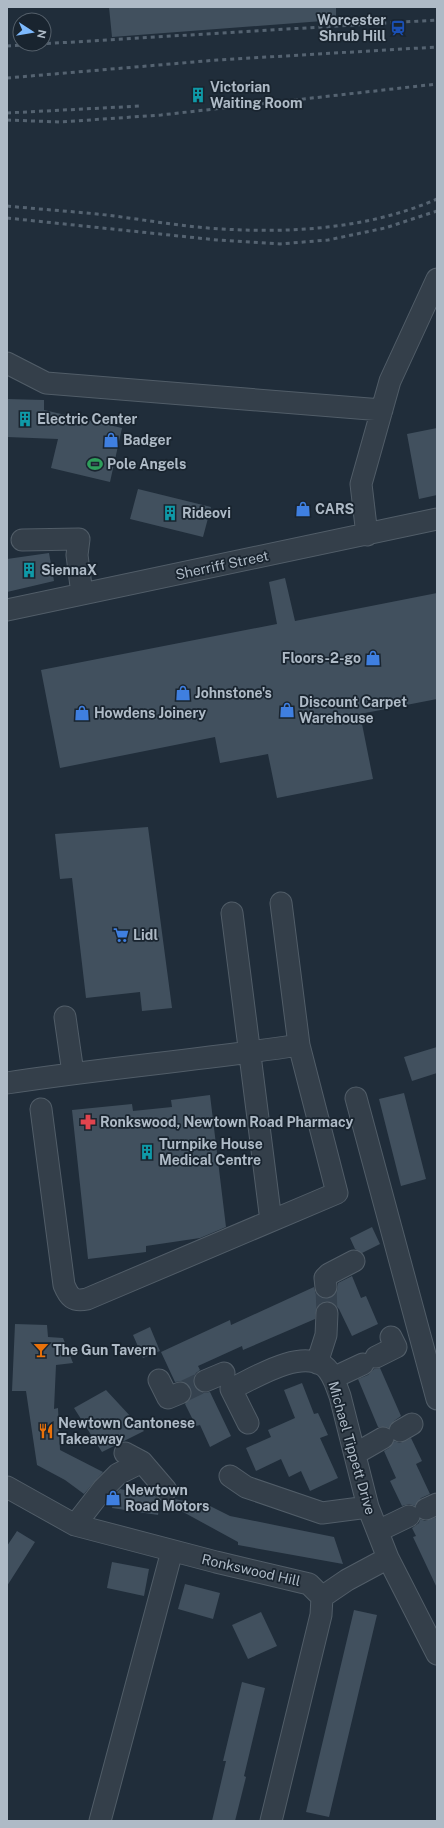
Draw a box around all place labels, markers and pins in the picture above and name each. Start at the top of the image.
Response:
place label: Worcester Shrub Hill [317,12,386,44]
station icon: Worcester Shrub Hill [389,19,407,37]
place label: Victorian Waiting Room [210,79,303,111]
building icon: Victorian Waiting Room [189,86,207,104]
building icon: Electric Center [16,410,34,428]
place label: Electric Center [37,411,137,427]
shop icon: Badger [102,431,120,449]
place label: Badger [123,432,172,448]
sports icon: Pole Angels [86,455,104,473]
place label: Pole Angels [107,456,186,472]
shop icon: CARS [294,500,312,518]
place label: CARS [315,501,354,517]
building icon: Rideovi [161,504,179,522]
place label: Rideovi [182,505,231,521]
building icon: SiennaX [20,561,38,579]
place label: SiennaX [41,562,97,578]
shop icon: Floors-2-go [364,649,382,667]
place label: Floors-2-go [282,650,361,666]
shop icon: Johnstone's [174,684,192,702]
place label: Johnstone's [195,685,272,701]
place label: Discount Carpet Warehouse [299,694,407,726]
shop icon: Discount Carpet Warehouse [278,701,296,719]
shop icon: Howdens Joinery [73,704,91,722]
place label: Howdens Joinery [94,705,206,721]
supermarket icon: Lidl [112,926,130,944]
place label: Lidl [133,927,158,943]
pharmacy icon: Ronkswood, Newtown Road Pharmacy [79,1113,97,1131]
place label: Ronkswood, Newtown Road Pharmacy [100,1114,353,1130]
place label: Turnpike House Medical Centre [159,1136,263,1168]
building icon: Turnpike House Medical Centre [138,1143,156,1161]
bar icon: The Gun Tavern [32,1341,50,1359]
place label: The Gun Tavern [53,1342,156,1358]
place label: Newtown Cantonese Takeaway [58,1415,195,1447]
restaurant icon: Newtown Cantonese Takeaway [37,1422,55,1440]
place label: Newtown Road Motors [125,1482,209,1514]
shop icon: Newtown Road Motors [104,1489,122,1507]

